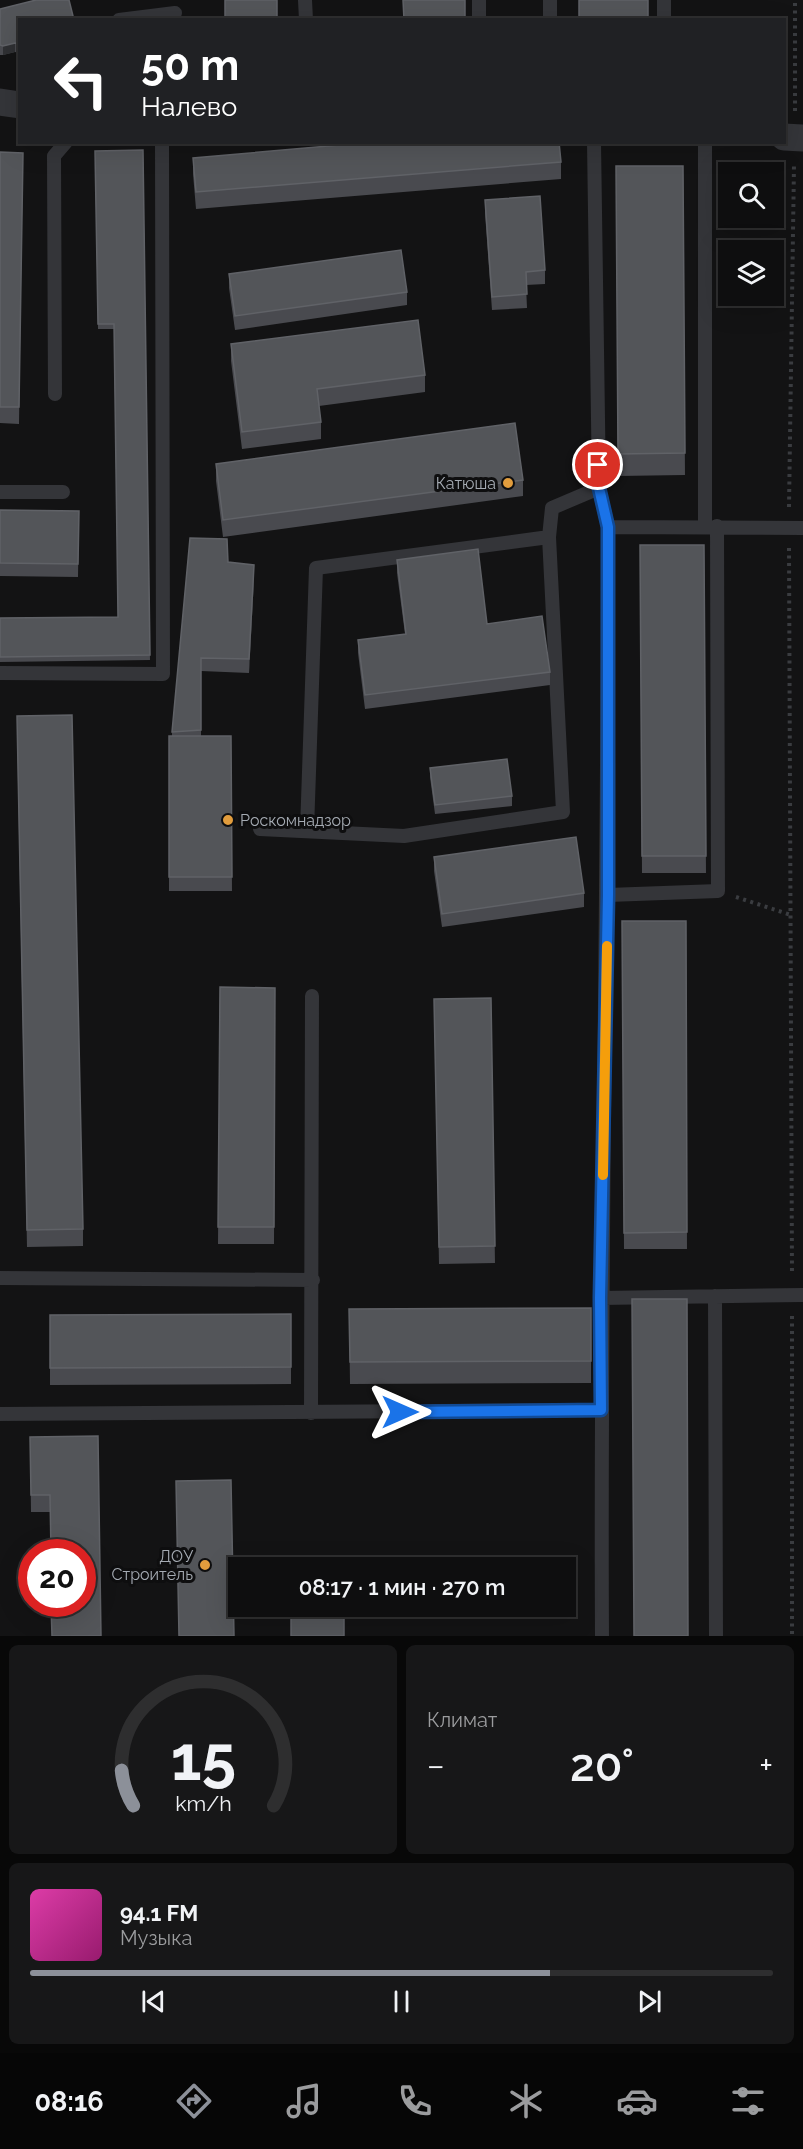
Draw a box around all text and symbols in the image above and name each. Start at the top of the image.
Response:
text: 50 m [141,41,239,90]
icon: left [42,42,120,120]
text: Налево [141,91,237,122]
map controls [718,162,784,306]
button: search [718,162,784,228]
button: layers [718,240,784,306]
pin [572,439,623,490]
icon: arrive [581,448,614,481]
place label: Катюша [436,474,496,493]
marker: Катюша [501,476,515,490]
place label: Роскомнадзор [240,811,351,830]
marker: Роскомнадзор [221,813,235,827]
position arrow [368,1380,432,1444]
speed limit sign: 20 [18,1539,96,1617]
place label: ДОУ Строитель [112,1547,193,1584]
marker: ДОУ Строитель [198,1558,212,1572]
text: 08:17 · 1 мин · 270 m [299,1574,505,1600]
text: Климат [427,1708,497,1732]
text: 15 [170,1721,236,1795]
text: 20° [570,1739,634,1792]
text: − [427,1746,445,1785]
text: + [759,1746,773,1785]
text: km/h [175,1792,231,1817]
text: 94.1 FM [120,1900,198,1926]
text: Музыка [120,1926,192,1950]
icon: previous [137,1985,170,2018]
icon: pause [385,1985,418,2018]
icon: next [633,1985,666,2018]
icon: directions [173,2080,215,2122]
icon: music [283,2080,325,2122]
icon: phone [394,2080,436,2122]
icon: climate [505,2080,547,2122]
icon: car [616,2080,658,2122]
icon: filters [727,2080,769,2122]
text: 08:16 [34,2086,104,2117]

